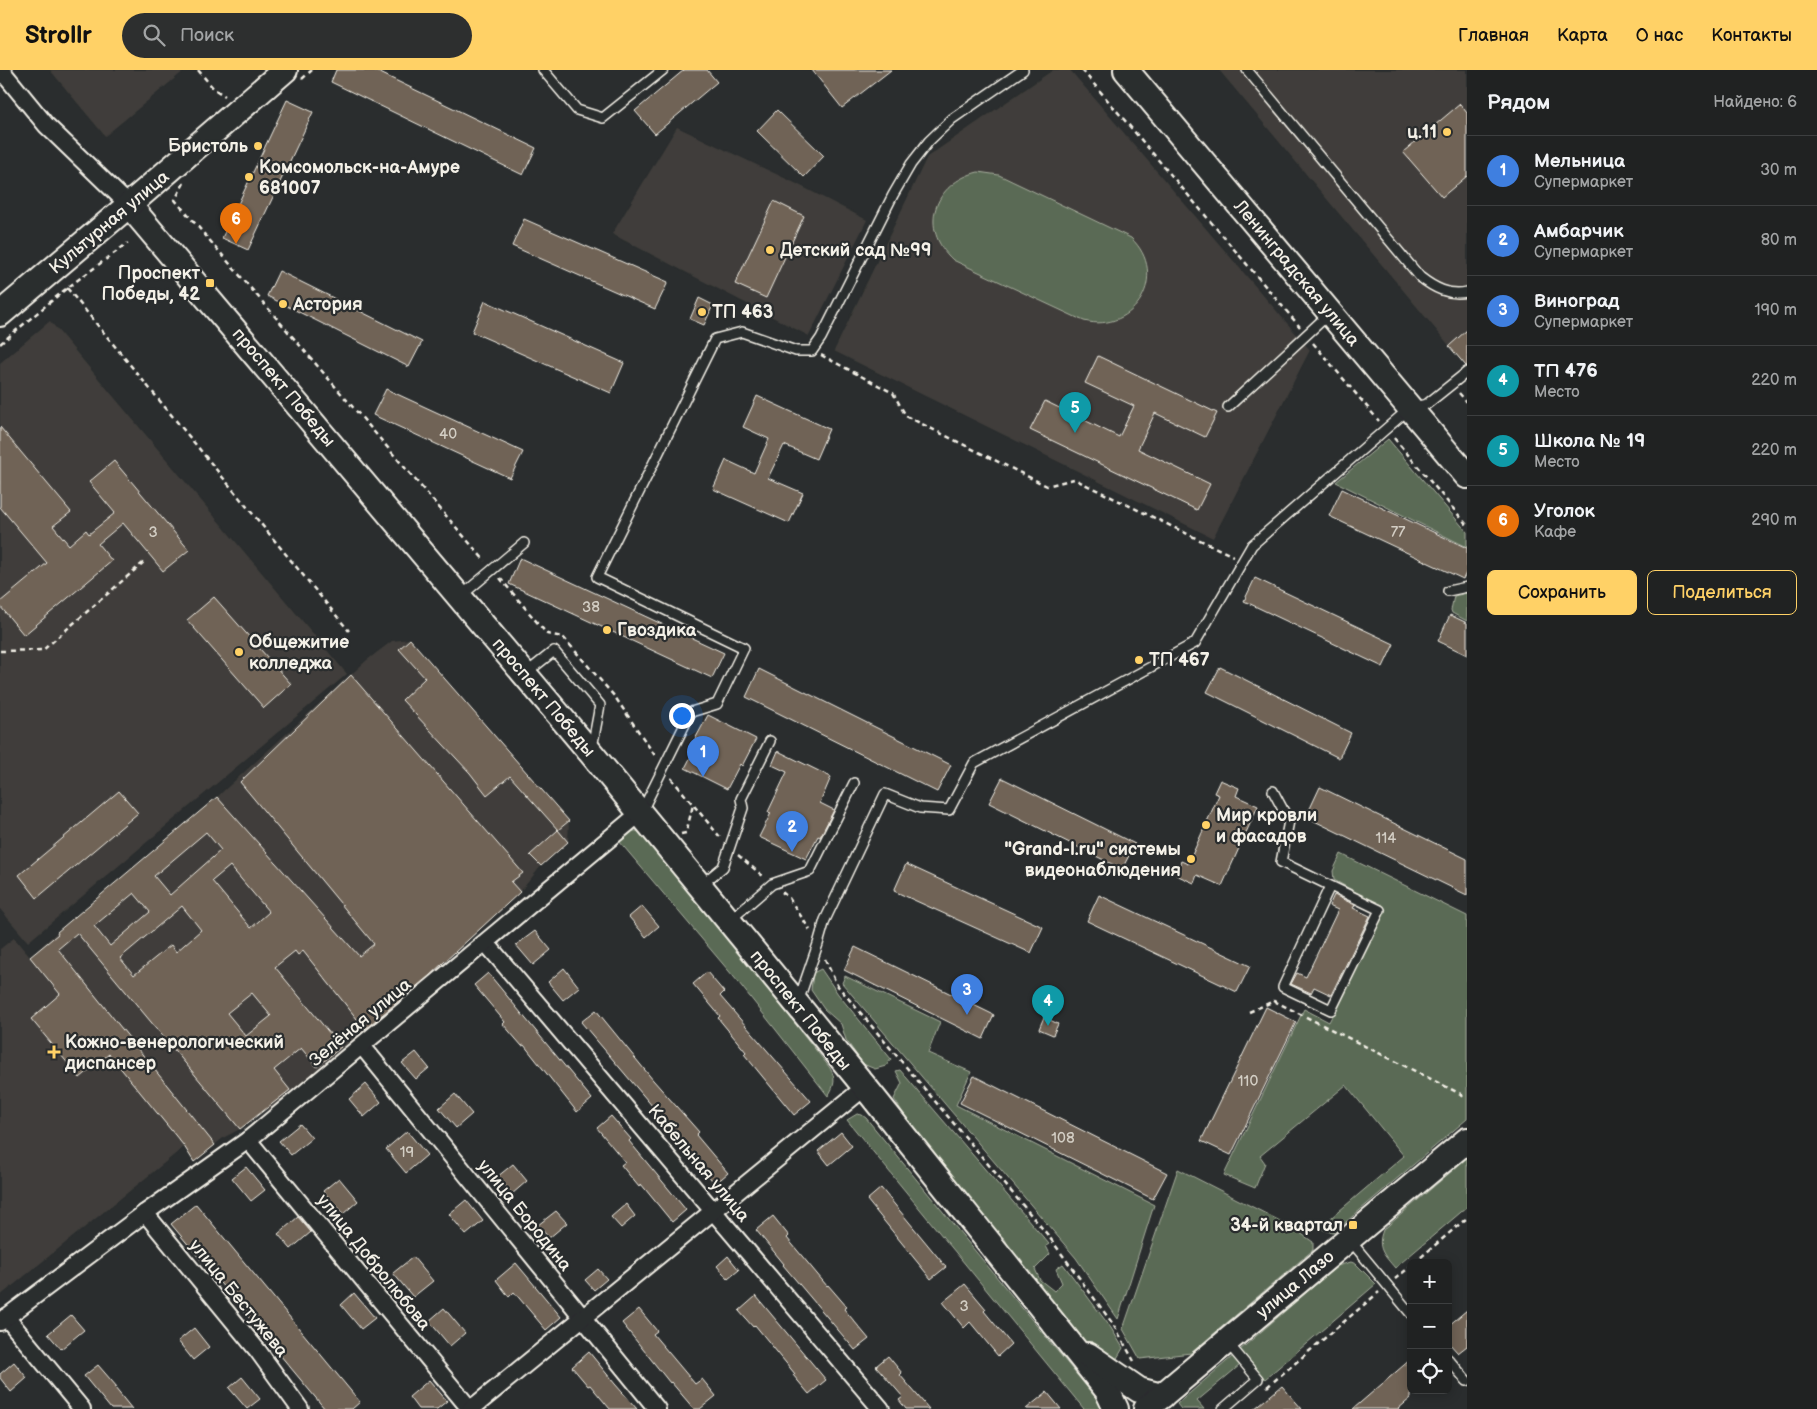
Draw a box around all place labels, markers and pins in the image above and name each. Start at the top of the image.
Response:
place label: ц.11 [1407,122,1437,143]
marker: ц.11 [1441,126,1453,138]
place label: Бристоль [168,136,249,157]
marker: Бристоль [252,140,264,152]
place label: Комсомольск-на-Амуре 681007 [259,157,460,199]
marker: Комсомольск-на-Амуре 681007 [243,171,255,183]
pin: 6 [220,203,252,244]
place label: Детский сад №99 [780,240,931,261]
marker: Детский сад №99 [764,244,776,256]
place label: Проспект Победы, 42 [102,263,200,305]
marker: Проспект Победы, 42 [204,277,216,289]
place label: Астория [292,294,363,315]
marker: Астория [277,298,289,310]
place label: ТП 463 [712,302,773,323]
marker: ТП 463 [696,306,708,318]
pin: 5 [1059,392,1091,433]
place label: Гвоздика [617,620,697,641]
marker: Гвоздика [601,624,613,636]
place label: Общежитие колледжа [249,632,349,674]
marker: Общежитие колледжа [233,646,245,658]
place label: ТП 467 [1149,650,1210,671]
marker: ТП 467 [1133,654,1145,666]
pin: 1 [687,736,719,777]
place label: Мир кровли и фасадов [1216,805,1317,847]
pin: 2 [776,811,808,852]
marker: Мир кровли и фасадов [1200,819,1212,831]
place label: "Grand-l.ru" системы видеонаблюдения [1004,839,1181,881]
marker: "Grand-l.ru" системы видеонаблюдения [1185,853,1197,865]
pin: 3 [951,974,983,1015]
pin: 4 [1032,985,1064,1026]
place label: Кожно-венерологический диспансер [64,1032,284,1074]
marker: Кожно-венерологический диспансер [47,1045,61,1059]
place label: 34-й квартал [1230,1215,1343,1236]
marker: 34-й квартал [1347,1219,1359,1231]

